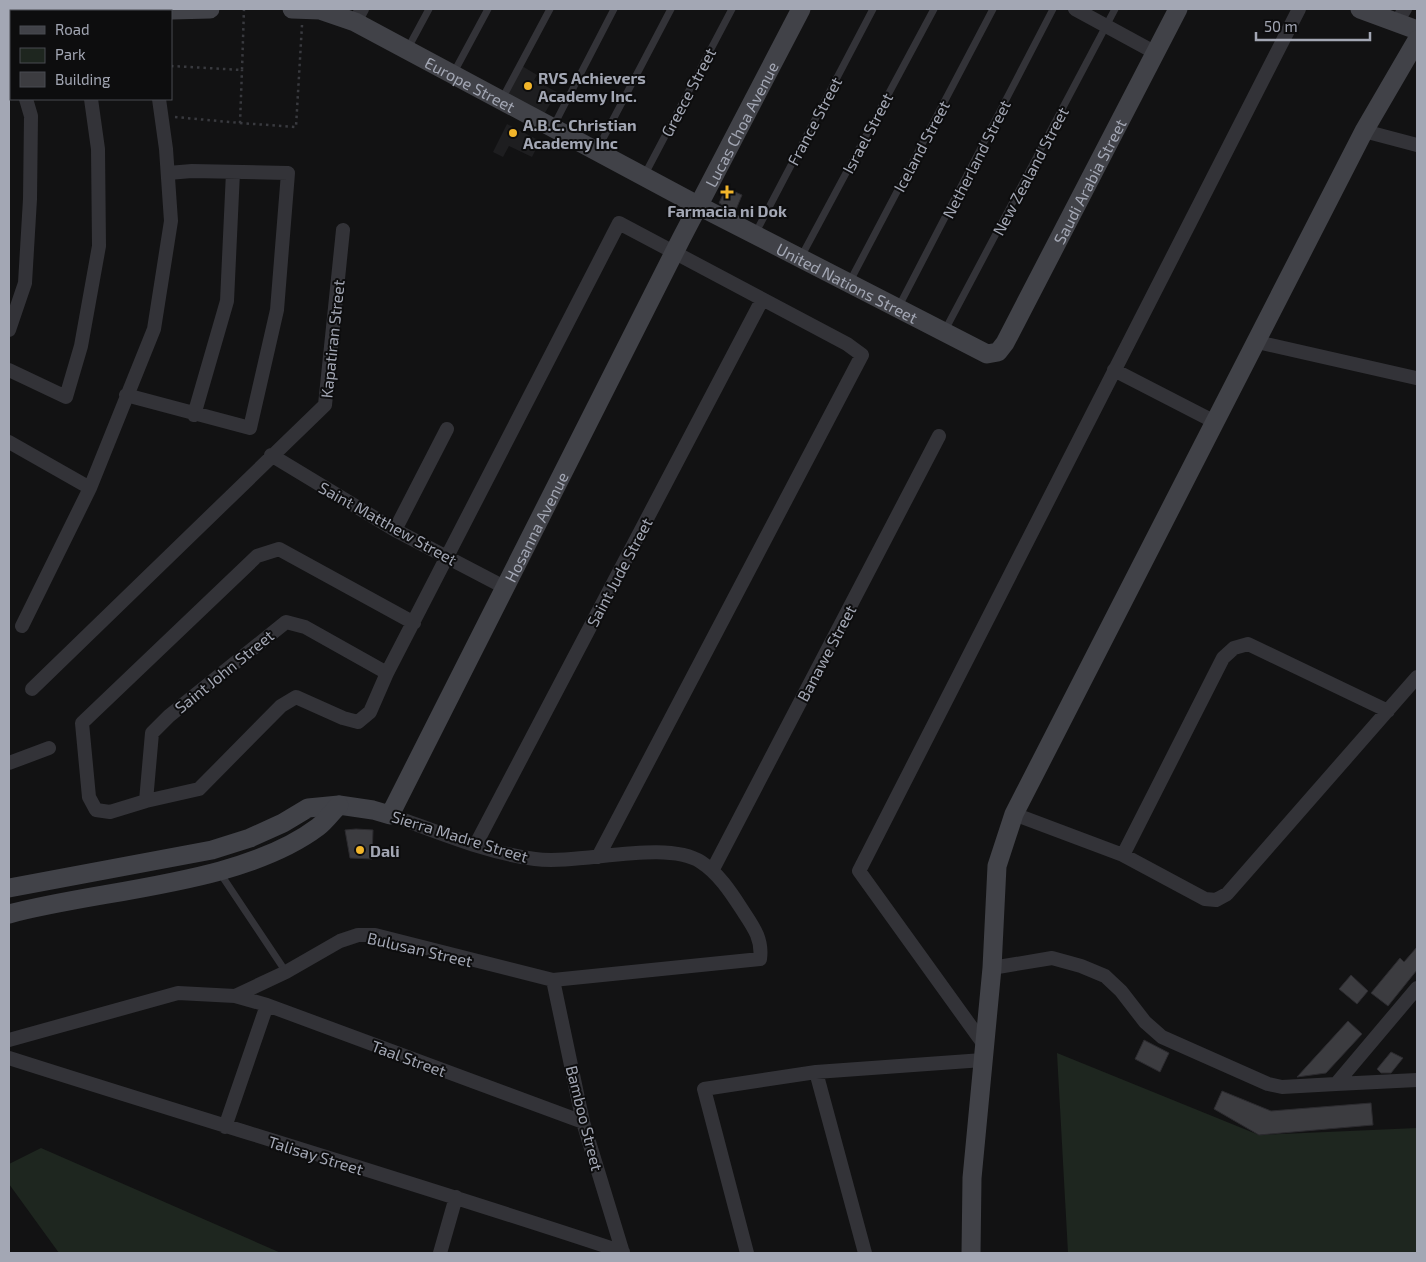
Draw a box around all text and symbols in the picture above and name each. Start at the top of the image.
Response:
legend [10,10,172,100]
scale bar [1256,10,1370,42]
text: 50 m [1264,17,1298,35]
text: Road [55,20,90,38]
street label: Greece Street [657,44,719,140]
text: Park [55,45,86,63]
street label: Europe Street [422,52,519,116]
street label: Lucas Choa Avenue [700,58,782,190]
place label: RVS Achievers Academy Inc. [538,68,646,106]
text: Building [55,70,111,88]
street label: France Street [783,74,845,168]
marker: RVS Achievers Academy Inc. [522,80,534,92]
street label: Israel Street [838,89,896,177]
street label: Iceland Street [889,97,953,195]
street label: Netherland Street [938,97,1014,221]
street label: New Zealand Street [988,104,1072,238]
place label: A.B.C. Christian Academy Inc [523,115,637,153]
street label: Saudi Arabia Street [1049,115,1129,247]
marker: A.B.C. Christian Academy Inc [507,127,519,139]
marker: Farmacia ni Dok [721,186,733,198]
place label: Farmacia ni Dok [667,201,787,220]
street label: United Nations Street [774,238,921,326]
street label: Kapatiran Street [316,279,348,399]
street label: Hosanna Avenue [500,468,571,585]
street label: Saint Matthew Street [316,477,460,569]
street label: Saint Jude Street [582,514,656,630]
street label: Banawe Street [793,602,859,704]
street label: Saint John Street [171,625,277,717]
street label: Sierra Madre Street [390,806,530,866]
place label: Dali [370,841,400,860]
marker: Dali [354,844,366,856]
street label: Bulusan Street [366,928,474,970]
street label: Taal Street [369,1036,449,1080]
street label: Bamboo Street [563,1063,607,1173]
street label: Talisay Street [266,1132,366,1178]

